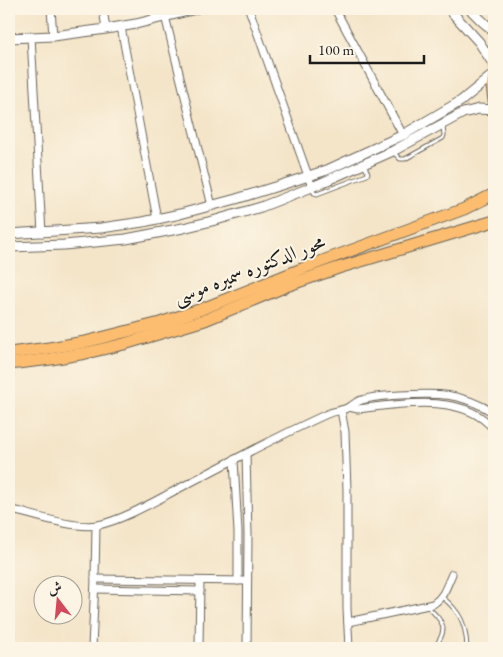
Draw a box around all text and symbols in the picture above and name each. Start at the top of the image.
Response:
scale bar [310,32,424,64]
text: 100 m [318,40,355,59]
street label: محور الدكتوره سميره موسى [169,228,329,312]
north arrow [32,574,82,624]
text: ش [45,577,64,598]

